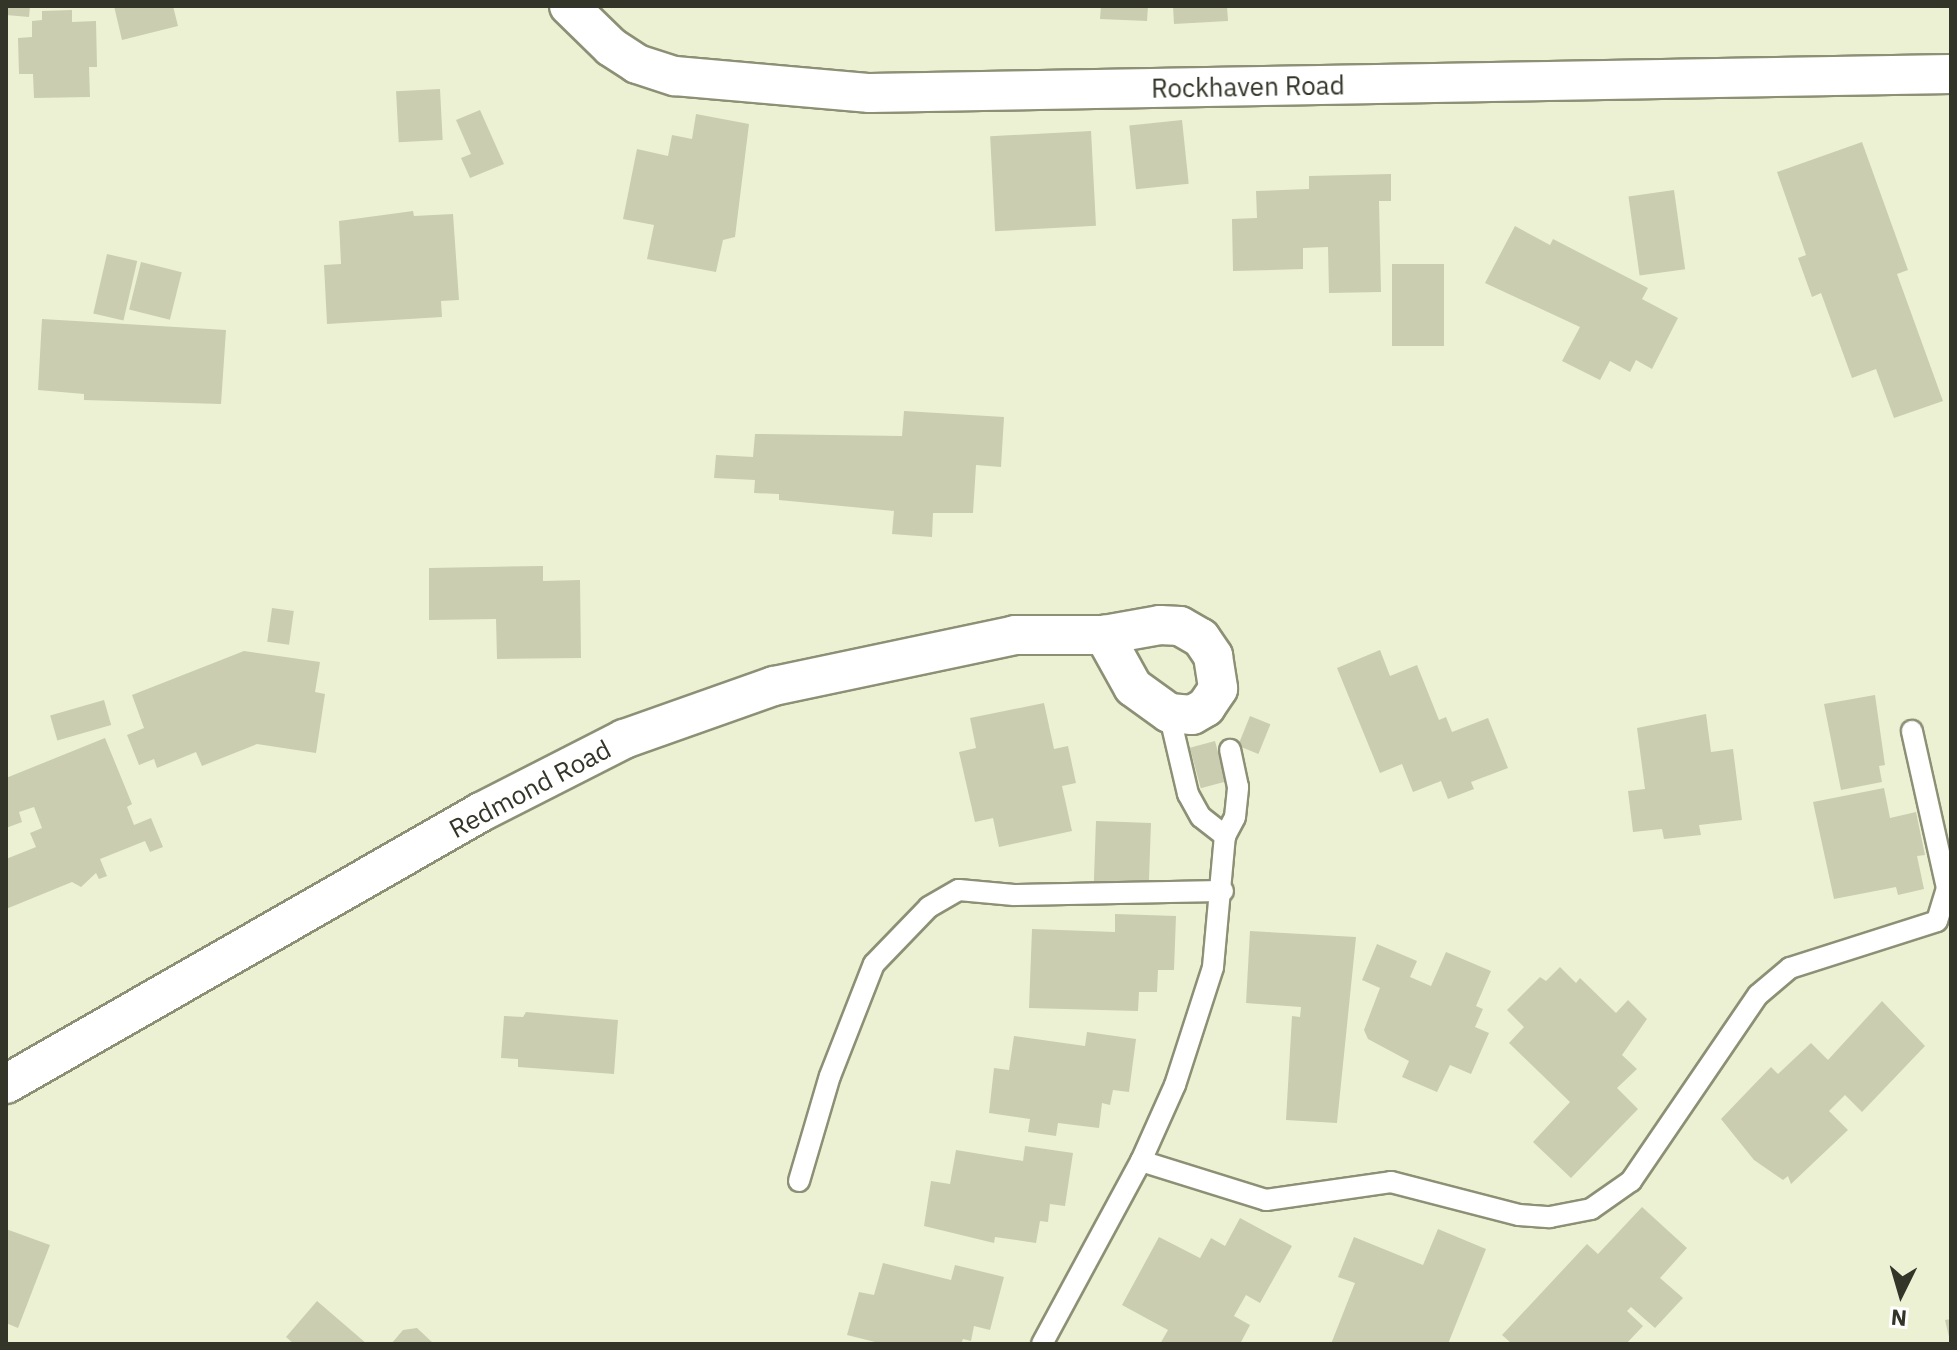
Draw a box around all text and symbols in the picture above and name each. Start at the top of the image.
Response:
street label: Rockhaven Road [1151,70,1345,104]
street label: Redmond Road [444,733,616,845]
north arrow [1861,1254,1941,1334]
text: N [1890,1303,1908,1334]

